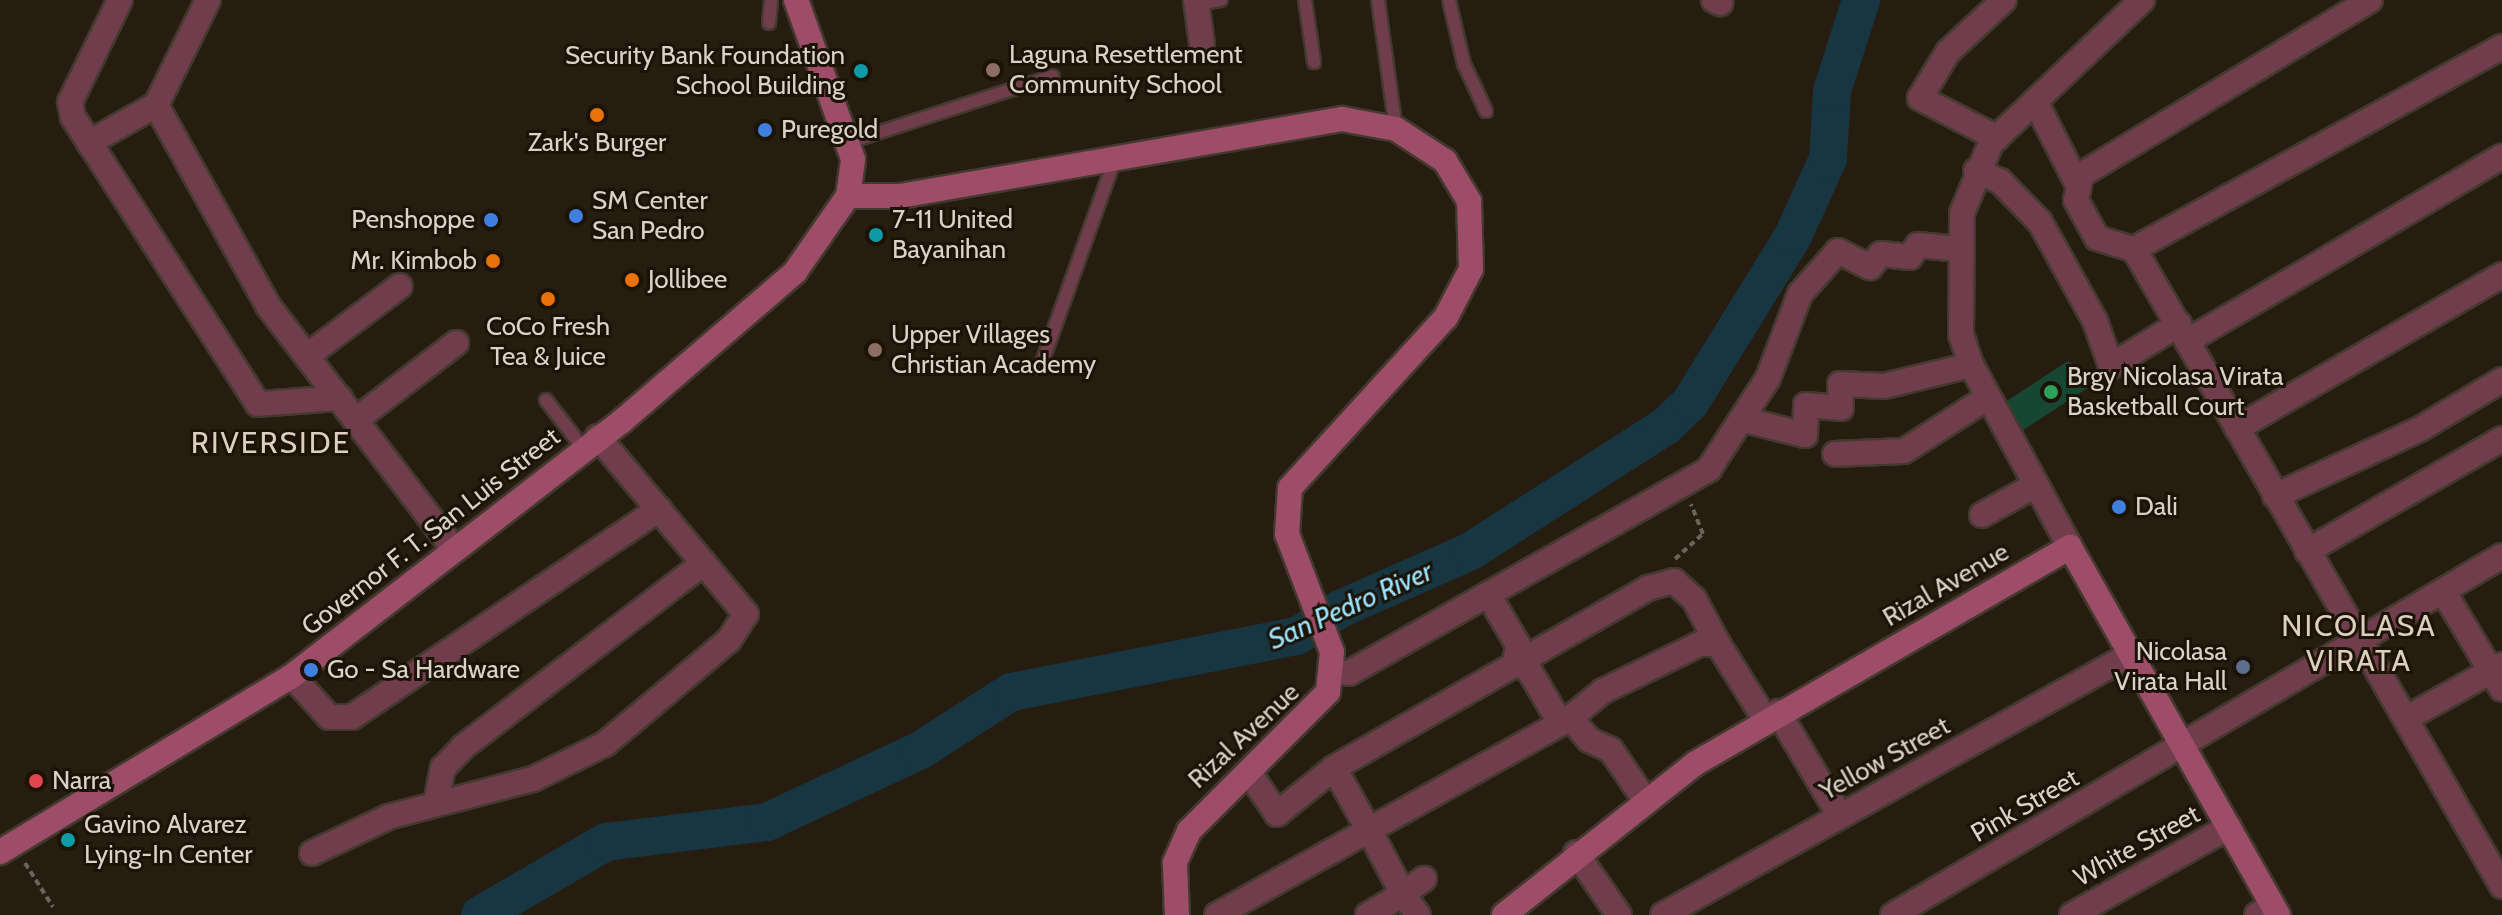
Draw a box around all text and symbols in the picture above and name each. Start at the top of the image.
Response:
place label: Laguna Resettlement Community School [1009,39,1243,100]
place label: Security Bank Foundation School Building [565,40,845,102]
marker: Laguna Resettlement Community School [984,61,1002,79]
marker: Security Bank Foundation School Building [852,62,870,80]
marker: Zark's Burger [588,106,606,124]
place label: Puregold [781,114,878,146]
marker: Puregold [756,121,774,139]
place label: Zark's Burger [528,127,666,159]
place label: SM Center San Pedro [592,185,708,246]
place label: Penshoppe [351,204,475,236]
place label: 7-11 United Bayanihan [892,204,1013,266]
marker: SM Center San Pedro [567,207,585,225]
marker: Penshoppe [482,211,500,229]
marker: 7-11 United Bayanihan [867,226,885,244]
place label: Mr. Kimbob [351,245,477,277]
marker: Mr. Kimbob [484,252,502,270]
place label: Jollibee [648,264,727,296]
marker: Jollibee [623,271,641,289]
marker: CoCo Fresh Tea & Juice [539,290,557,308]
place label: CoCo Fresh Tea & Juice [486,311,610,372]
place label: Upper Villages Christian Academy [891,319,1096,380]
marker: Upper Villages Christian Academy [866,341,884,359]
place label: Brgy Nicolasa Virata Basketball Court [2067,361,2284,422]
marker: Brgy Nicolasa Virata Basketball Court [2042,383,2060,401]
street label: Governor F. T. San Luis Street [296,422,566,642]
district label: RIVERSIDE [191,425,351,461]
place label: Dali [2135,491,2178,523]
marker: Dali [2110,498,2128,516]
street label: Rizal Avenue [1878,536,2014,634]
water label: San Pedro River [1263,554,1437,656]
district label: NICOLASA VIRATA [2281,608,2437,678]
place label: Nicolasa Virata Hall [2114,636,2227,698]
place label: Go - Sa Hardware [327,654,520,686]
marker: Nicolasa Virata Hall [2234,658,2252,676]
marker: Go - Sa Hardware [302,661,320,679]
street label: Rizal Avenue [1182,677,1306,795]
street label: Yellow Street [1815,711,1955,807]
street label: Pink Street [1966,763,2084,849]
place label: Narra [52,765,111,797]
marker: Narra [27,772,45,790]
street label: White Street [2069,799,2205,893]
place label: Gavino Alvarez Lying-In Center [84,809,252,870]
marker: Gavino Alvarez Lying-In Center [59,831,77,849]

